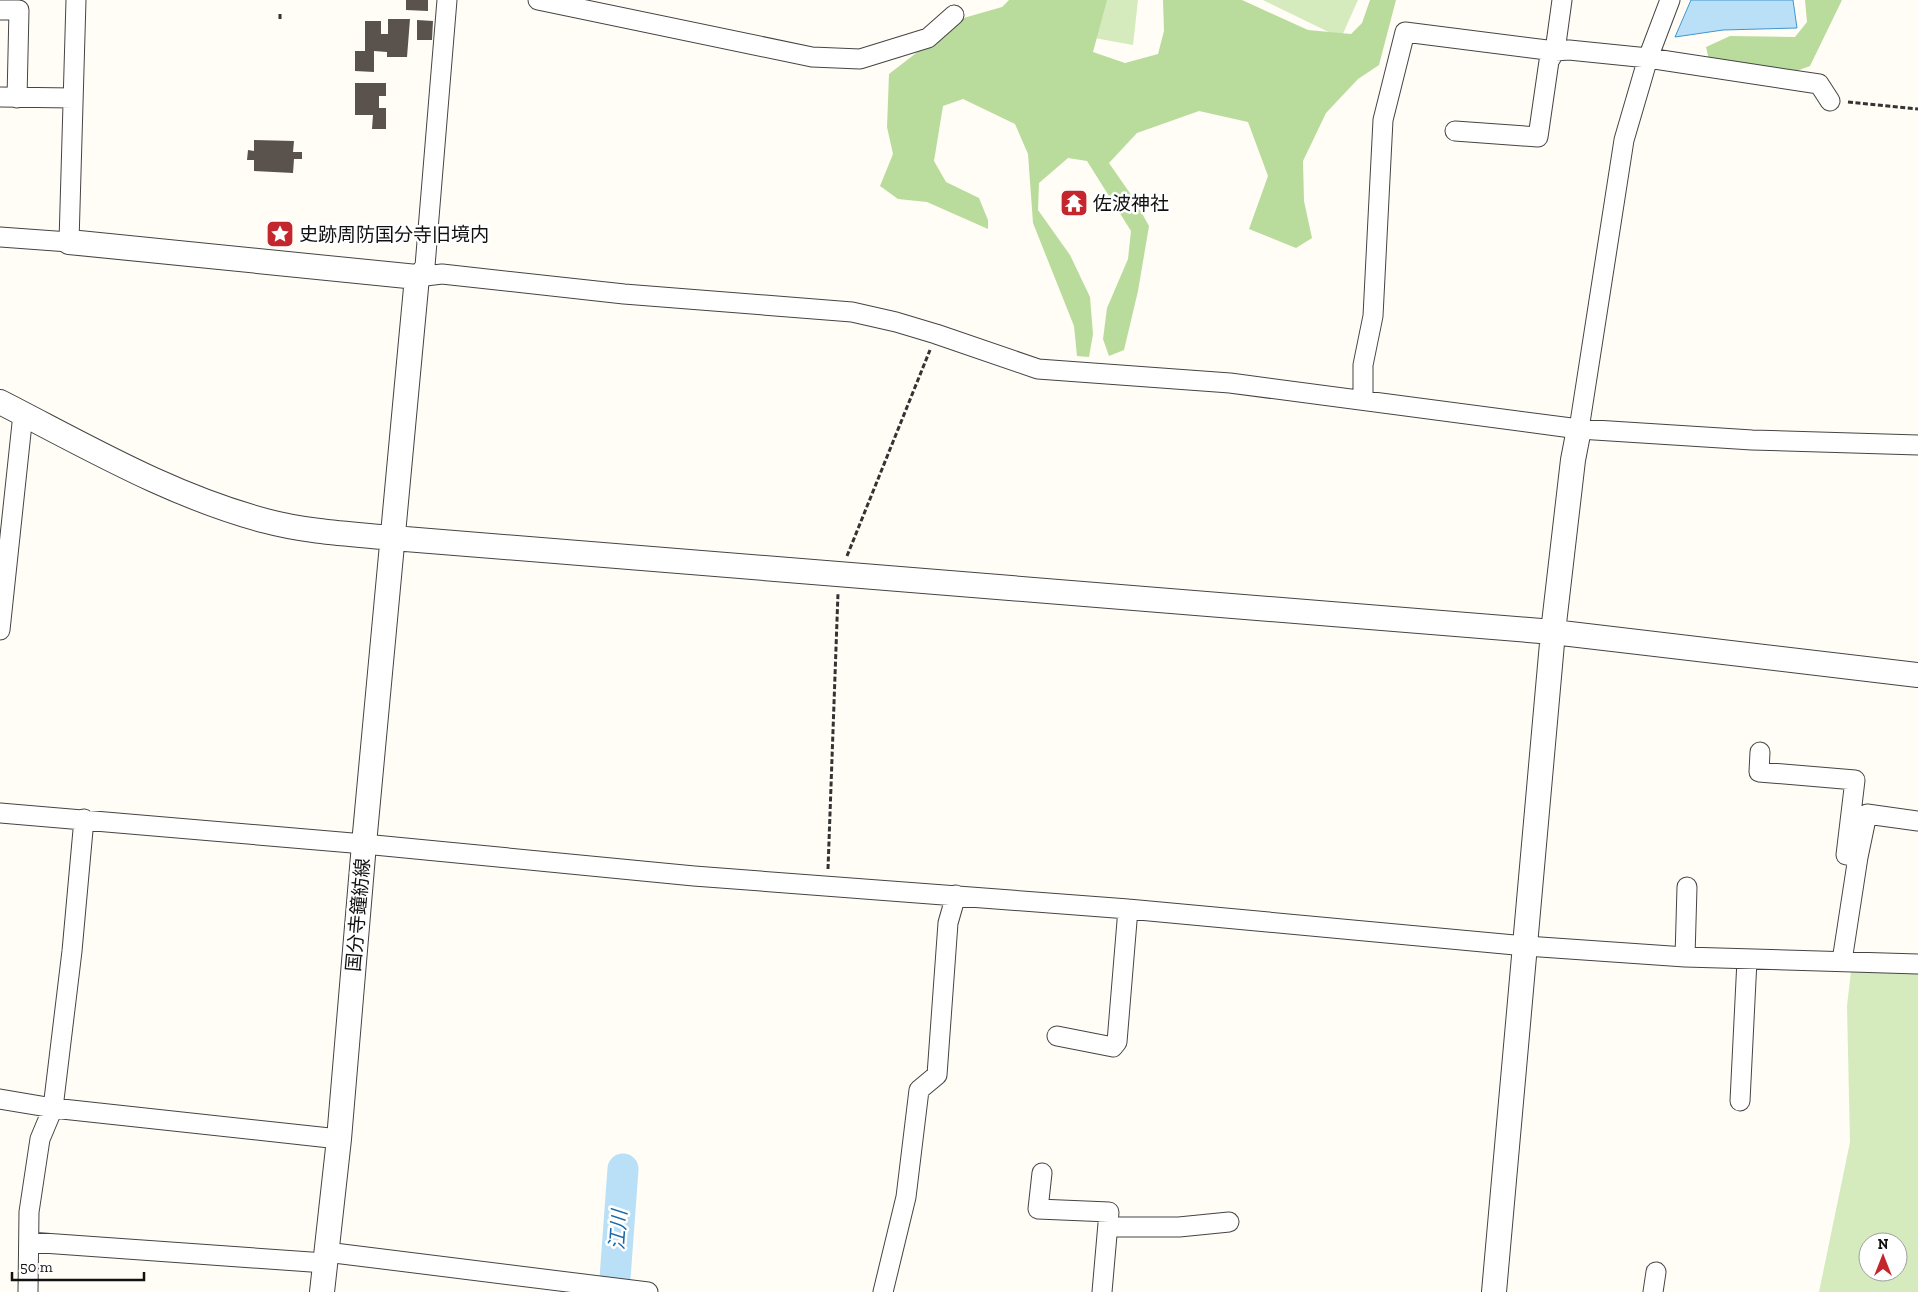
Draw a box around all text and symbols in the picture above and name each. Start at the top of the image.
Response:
temple icon: 佐波神社 [1059,188,1089,218]
place label: 佐波神社 [1093,192,1169,215]
place icon: 史跡周防国分寺旧境内 [265,219,295,249]
place label: 史跡周防国分寺旧境内 [299,223,489,246]
street label: 国分寺鐘紡線 [342,857,374,973]
water label: 江川 [605,1207,632,1251]
north arrow [1858,1232,1908,1282]
text: N [1878,1236,1889,1253]
scale bar [12,1250,145,1282]
text: 50 m [20,1258,53,1276]

